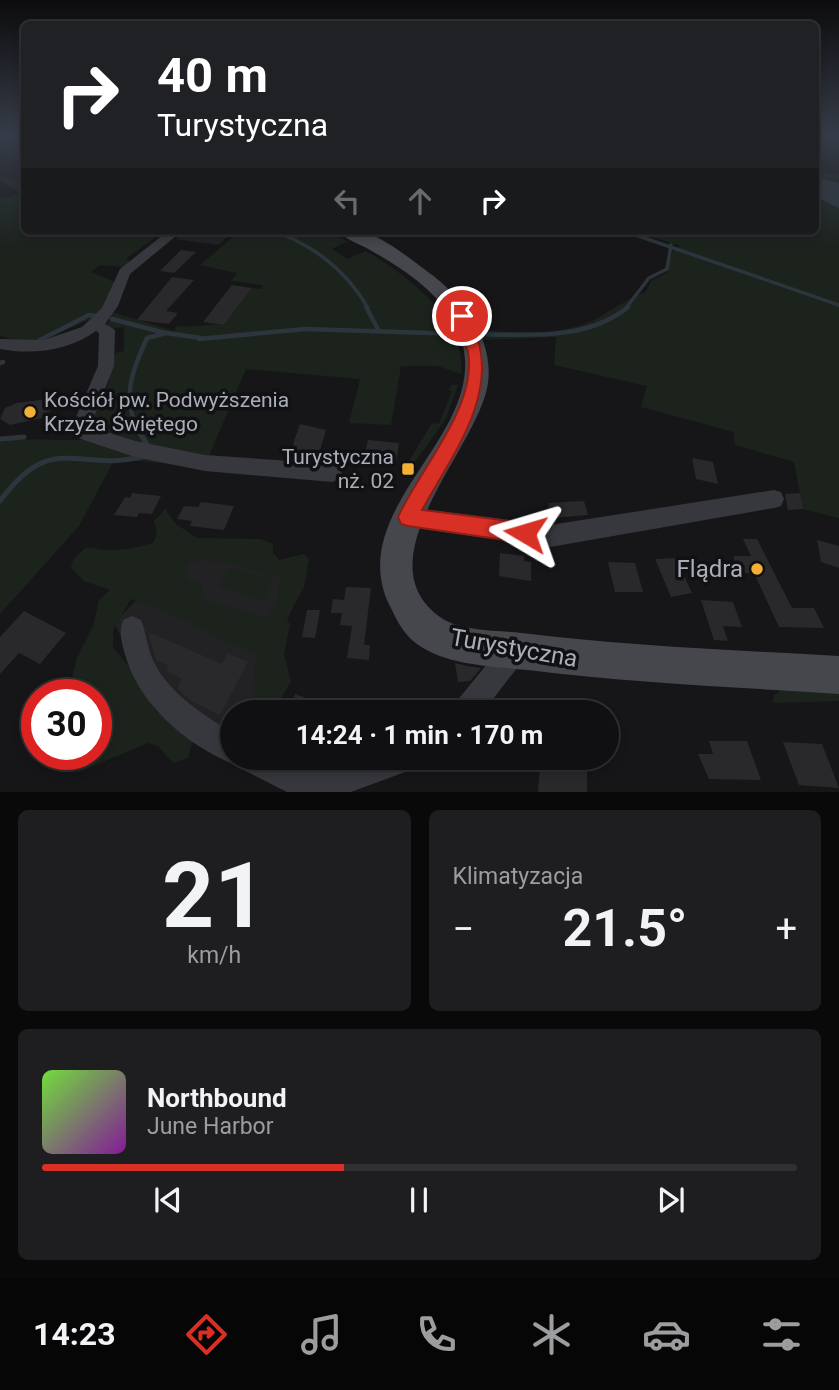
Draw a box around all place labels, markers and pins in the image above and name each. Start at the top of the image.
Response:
pin [432,286,492,346]
place label: Kościół pw. Podwyższenia Krzyża Świętego [44,388,289,436]
marker: Kościół pw. Podwyższenia Krzyża Świętego [22,404,38,420]
place label: Turystyczna nż. 02 [282,445,394,493]
marker: Turystyczna nż. 02 [400,461,416,477]
place label: Flądra [677,555,743,583]
marker: Flądra [749,561,765,577]

